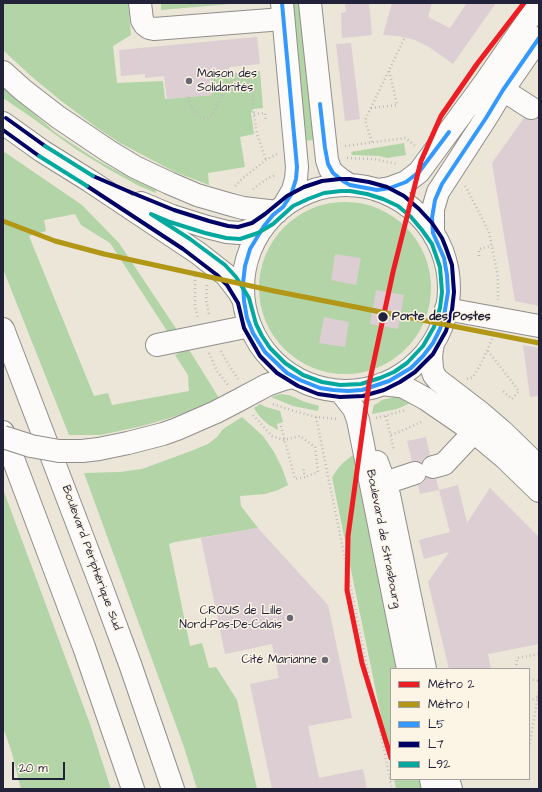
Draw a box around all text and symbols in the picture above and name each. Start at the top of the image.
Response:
place label: Maison des Solidarités [197,67,257,95]
marker: Maison des Solidarités [184,76,194,86]
marker: Porte des Postes [376,310,390,324]
place label: Porte des Postes [392,310,490,324]
street label: Boulevard de Strasbourg [362,469,404,609]
street label: Boulevard Périphérique Sud [58,484,124,632]
place label: CROUS de Lille Nord-Pas-De-Calais [179,604,282,632]
marker: CROUS de Lille Nord-Pas-De-Calais [285,613,295,623]
place label: Cité Marianne [241,653,317,667]
marker: Cité Marianne [320,655,330,665]
legend [390,668,530,780]
text: Métro 2 [428,676,474,693]
text: Métro 1 [428,696,469,713]
text: L5 [428,716,445,733]
text: L7 [428,736,444,753]
scale bar [14,754,67,780]
text: L92 [428,756,450,773]
text: 20 m [19,760,48,777]

